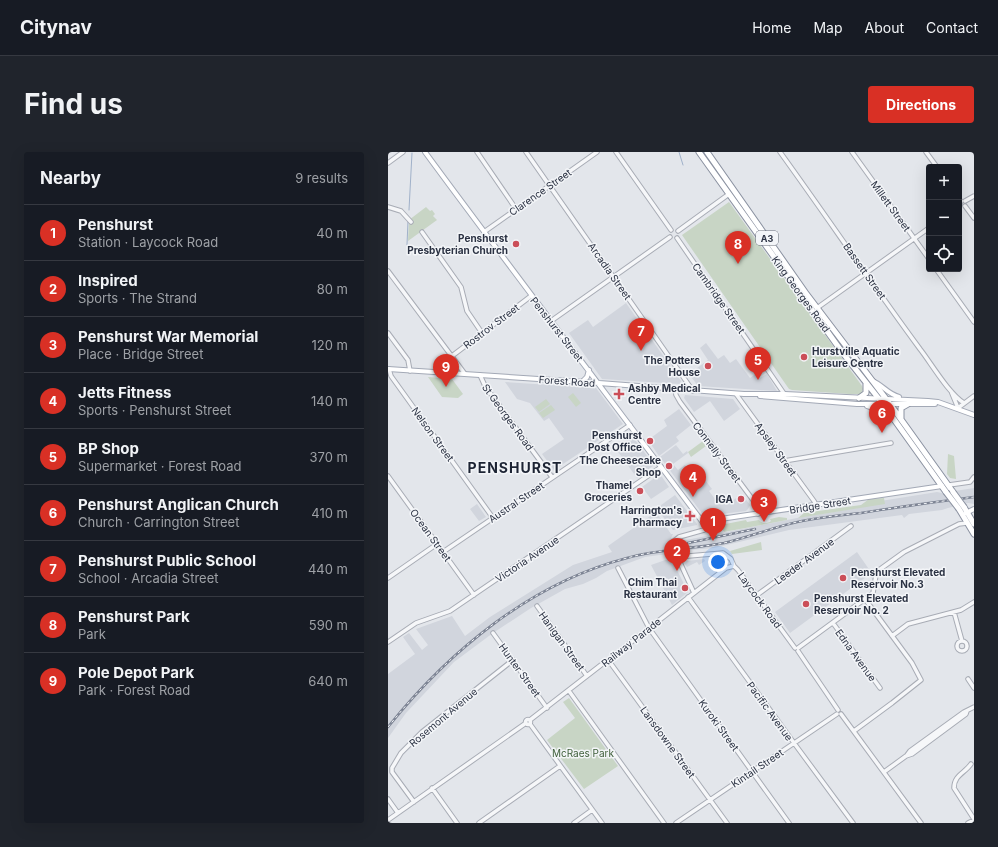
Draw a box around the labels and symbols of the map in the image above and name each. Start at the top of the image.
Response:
street label: Clarence Street [507,166,574,218]
street label: Millett Street [869,178,914,234]
pin: 8 [725,231,751,264]
road number: A3 [756,231,778,245]
place label: Penshurst Presbyterian Church [407,232,508,257]
marker: Penshurst Presbyterian Church [511,239,521,249]
street label: Arcadia Street [586,240,635,303]
street label: Bassett Street [841,241,889,302]
street label: King Georges Road [769,254,833,334]
street label: Cambridge Street [690,260,748,336]
street label: Penshurst Street [528,294,586,364]
street label: Rostrov Street [461,301,522,351]
pin: 7 [628,318,654,351]
place label: Hurstville Aquatic Leisure Centre [812,345,900,369]
pin: 5 [745,347,771,380]
marker: Hurstville Aquatic Leisure Centre [799,352,809,362]
pin: 9 [433,354,459,387]
place label: The Potters House [644,354,700,378]
marker: The Potters House [703,361,713,371]
street label: Forest Road [538,373,596,389]
street label: St Georges Road [480,381,536,453]
place label: Ashby Medical Centre [628,382,701,406]
marker: Ashby Medical Centre [613,388,625,400]
pin: 6 [869,400,895,433]
street label: Nelson Street [409,405,457,464]
street label: Connelly Street [690,419,744,485]
street label: Apsley Street [753,420,800,479]
place label: Penshurst Post Office [588,429,642,453]
marker: Penshurst Post Office [645,436,655,446]
place label: The Cheesecake Shop [579,454,661,478]
district label: PENSHURST [468,459,562,476]
marker: The Cheesecake Shop [664,461,674,471]
pin: 4 [680,464,706,497]
street label: Austral Street [486,479,547,525]
place label: Thamel Groceries [584,479,632,503]
marker: Thamel Groceries [635,486,645,496]
pin: 3 [751,489,777,522]
place label: IGA [716,493,734,505]
marker: IGA [736,494,746,504]
street label: Bridge Street [788,494,852,516]
place label: Harrington's Pharmacy [621,504,682,529]
street label: Ocean Street [408,506,454,564]
pin: 1 [700,508,726,541]
marker: Harrington's Pharmacy [685,511,695,521]
street label: Victoria Avenue [493,533,561,585]
street label: Leeder Avenue [772,535,836,587]
pin: 2 [664,538,690,571]
your location [708,552,728,572]
place label: Penshurst Elevated Reservoir No.3 [851,566,945,590]
street label: Laycock Road [736,570,784,630]
marker: Penshurst Elevated Reservoir No.3 [838,573,848,583]
place label: Chim Thai Restaurant [624,576,677,600]
marker: Chim Thai Restaurant [680,583,690,593]
place label: Penshurst Elevated Reservoir No. 2 [814,592,908,616]
marker: Penshurst Elevated Reservoir No. 2 [801,599,811,609]
street label: Hanigan Street [537,609,588,673]
street label: Railway Parade [599,615,663,669]
street label: Edna Avenue [833,627,879,684]
street label: Hunter Street [497,641,544,700]
street label: Pacific Avenue [745,679,795,743]
street label: Rosemont Avenue [406,685,480,749]
street label: Kuroki Street [696,697,742,754]
street label: Lansdowne Street [638,704,698,781]
street label: Kintail Street [729,746,786,790]
park label: McRaes Park [552,747,615,759]

